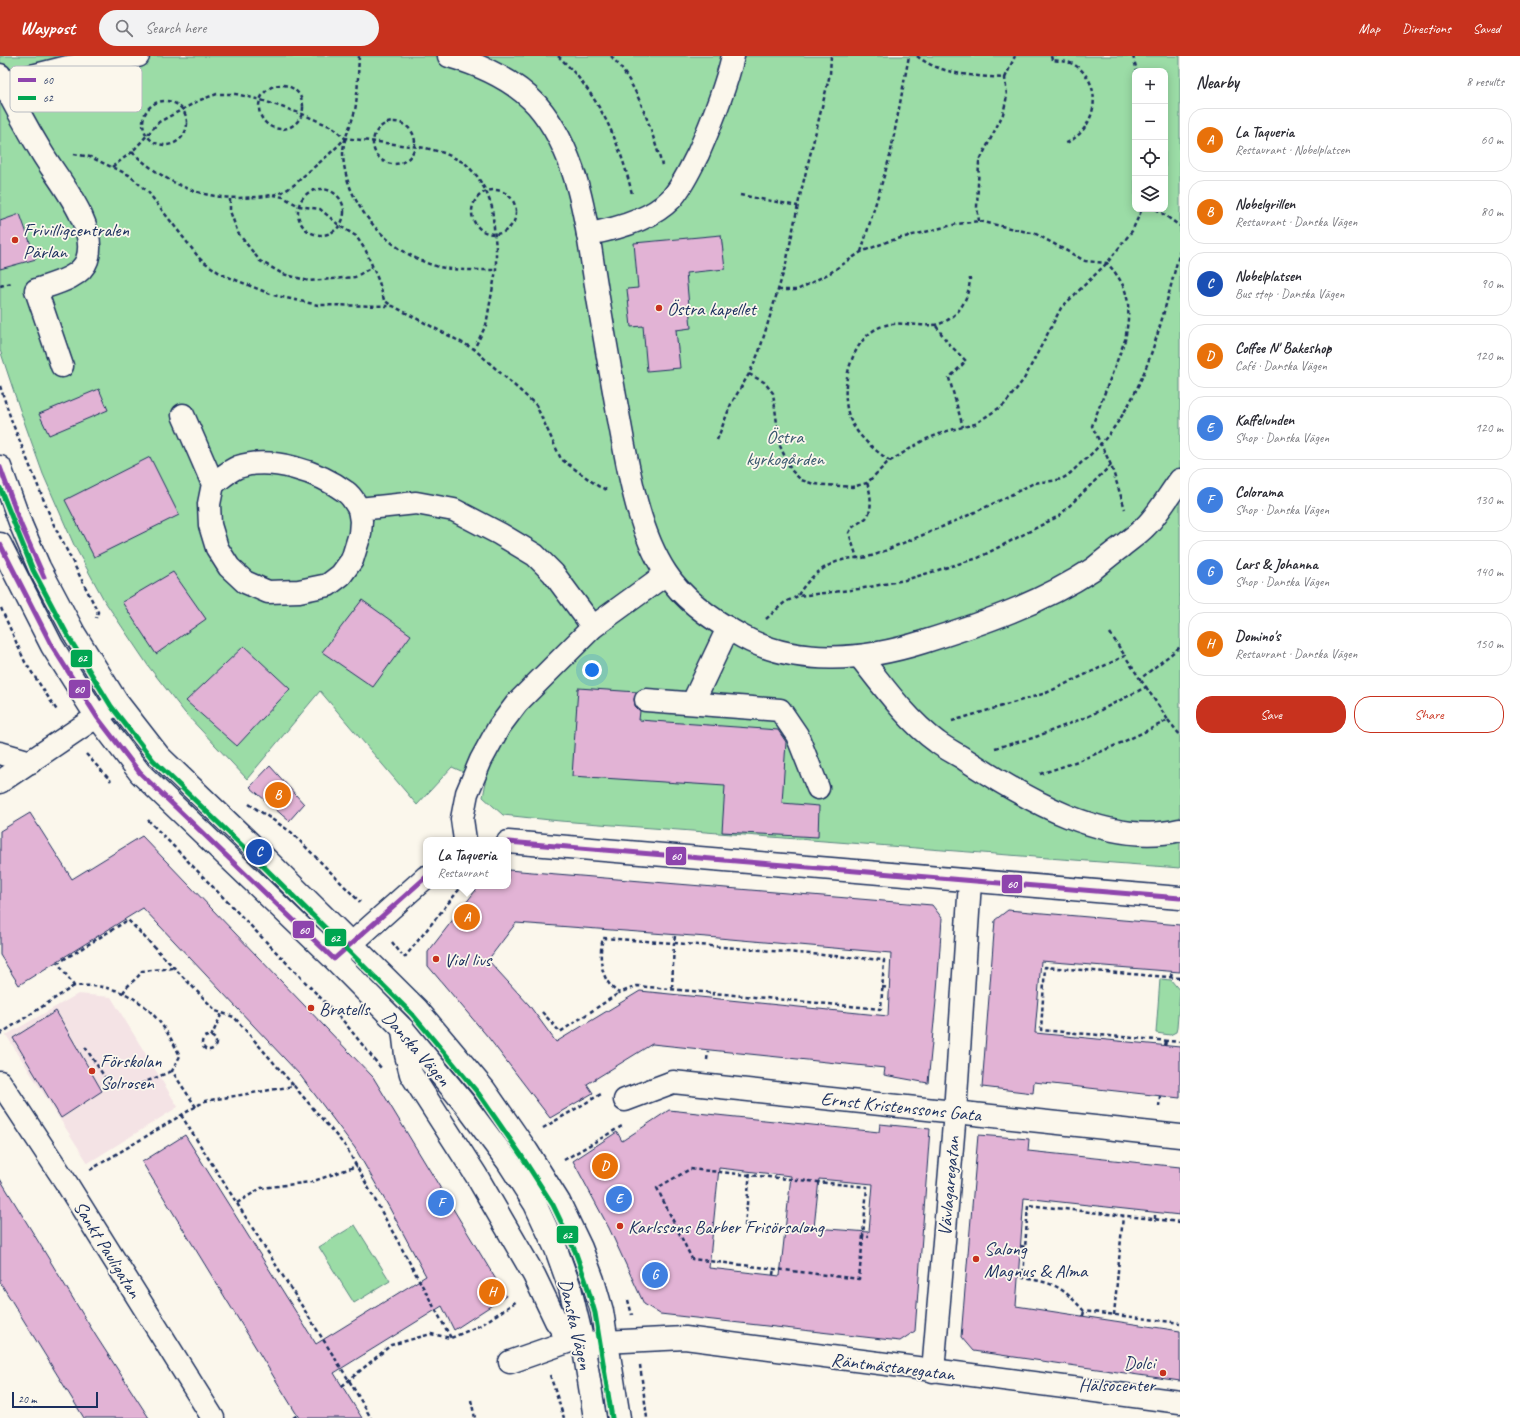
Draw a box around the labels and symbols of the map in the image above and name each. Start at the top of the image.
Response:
legend [10,66,142,112]
text: 60 [43,73,54,87]
text: 62 [43,91,54,105]
place label: Frivilligcentralen Pärlan [23,218,129,264]
marker: Frivilligcentralen Pärlan [10,235,20,245]
place label: Östra kapellet [667,297,757,321]
marker: Östra kapellet [654,303,664,313]
park label: Östra kyrkogården [746,425,826,471]
line badge: 62 [70,649,93,668]
text: 62 [77,651,88,665]
your location [582,660,602,680]
line badge: 60 [68,679,91,699]
text: 60 [74,682,85,696]
pin: B [265,780,291,810]
pin: C [246,837,272,867]
line badge: 60 [665,846,687,866]
text: 60 [671,849,682,863]
line badge: 60 [1001,874,1023,894]
text: 60 [1007,877,1018,891]
pin: A [454,902,480,932]
line badge: 60 [292,920,315,939]
text: 60 [299,923,310,937]
line badge: 62 [324,928,347,947]
text: 62 [330,931,341,945]
place label: Viol livs [444,948,493,972]
marker: Viol livs [431,954,441,964]
place label: Bratells [319,997,371,1021]
marker: Bratells [306,1003,316,1013]
street label: Danska Vägen [377,1006,456,1092]
place label: Förskolan Solrosen [100,1049,162,1095]
marker: Förskolan Solrosen [87,1066,97,1076]
street label: Ernst Kristenssons Gata [820,1087,984,1127]
street label: Vävlagaregatan [933,1135,965,1237]
pin: D [592,1151,618,1181]
pin: E [606,1184,632,1214]
pin: F [428,1188,454,1218]
street label: Sankt Pauligatan [68,1197,147,1303]
place label: Karlssons Barber Frisörsalong [628,1215,825,1239]
marker: Karlssons Barber Frisörsalong [615,1221,625,1231]
line badge: 62 [556,1225,579,1244]
text: 62 [562,1228,573,1242]
place label: Salong Magnus & Alma [984,1237,1089,1283]
marker: Salong Magnus & Alma [971,1254,981,1264]
pin: G [642,1260,668,1290]
street label: Danska Vägen [553,1276,597,1372]
pin: H [479,1277,505,1307]
street label: Räntmästaregatan [830,1348,957,1387]
place label: Dolci Hälsocenter [1078,1351,1157,1397]
marker: Dolci Hälsocenter [1158,1368,1168,1378]
scale bar [12,1390,98,1409]

